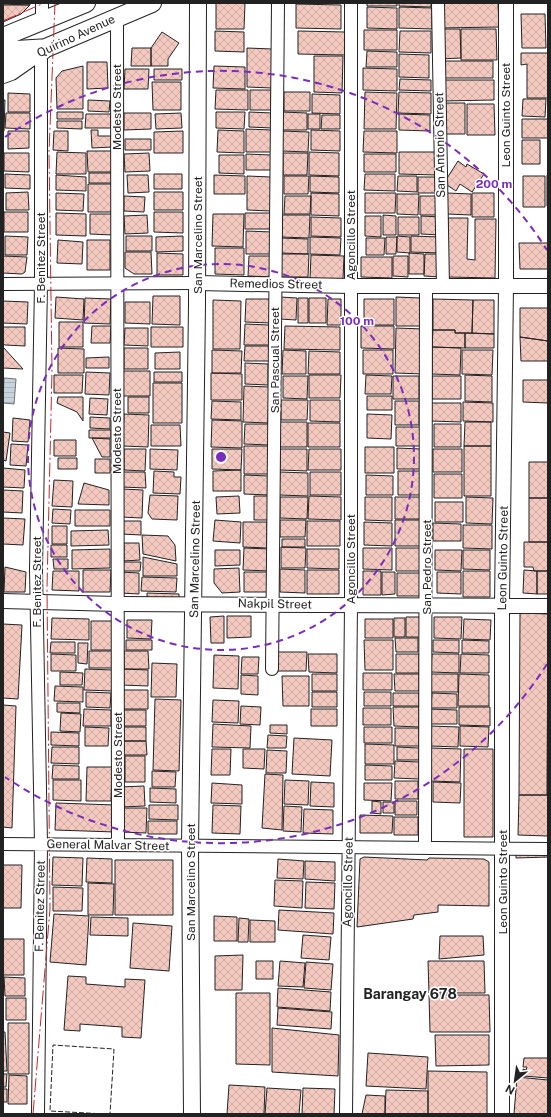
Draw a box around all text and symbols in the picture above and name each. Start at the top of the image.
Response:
street label: Quirino Avenue [35,12,117,60]
street label: Leon Guinto Street [499,62,513,167]
street label: Modesto Street [110,63,124,150]
street label: San Antonio Street [432,92,448,198]
street label: San Marcelino Street [191,176,205,294]
text: 200 m [476,177,512,191]
street label: Agoncillo Street [344,190,358,280]
street label: F. Benitez Street [34,212,48,304]
street label: Remedios Street [229,276,323,292]
street label: San Pascual Street [268,306,282,413]
text: 100 m [340,314,374,328]
street label: Modesto Street [110,387,124,474]
centre of rings [214,450,228,464]
street label: San Marcelino Street [187,500,203,618]
street label: Leon Guinto Street [495,505,511,611]
street label: Agoncillo Street [344,514,358,604]
street label: San Pedro Street [420,519,434,615]
street label: F. Benitez Street [30,536,44,628]
street label: Nakpil Street [238,596,313,612]
street label: Modesto Street [111,711,125,798]
street label: San Marcelino Street [184,823,198,941]
street label: Leon Guinto Street [496,829,510,934]
street label: Agoncillo Street [340,836,356,927]
street label: General Malvar Street [46,837,170,853]
street label: F. Benitez Street [32,860,48,952]
district label: Barangay 678 [363,986,457,1002]
north arrow [495,1061,535,1101]
text: N [503,1082,517,1097]

